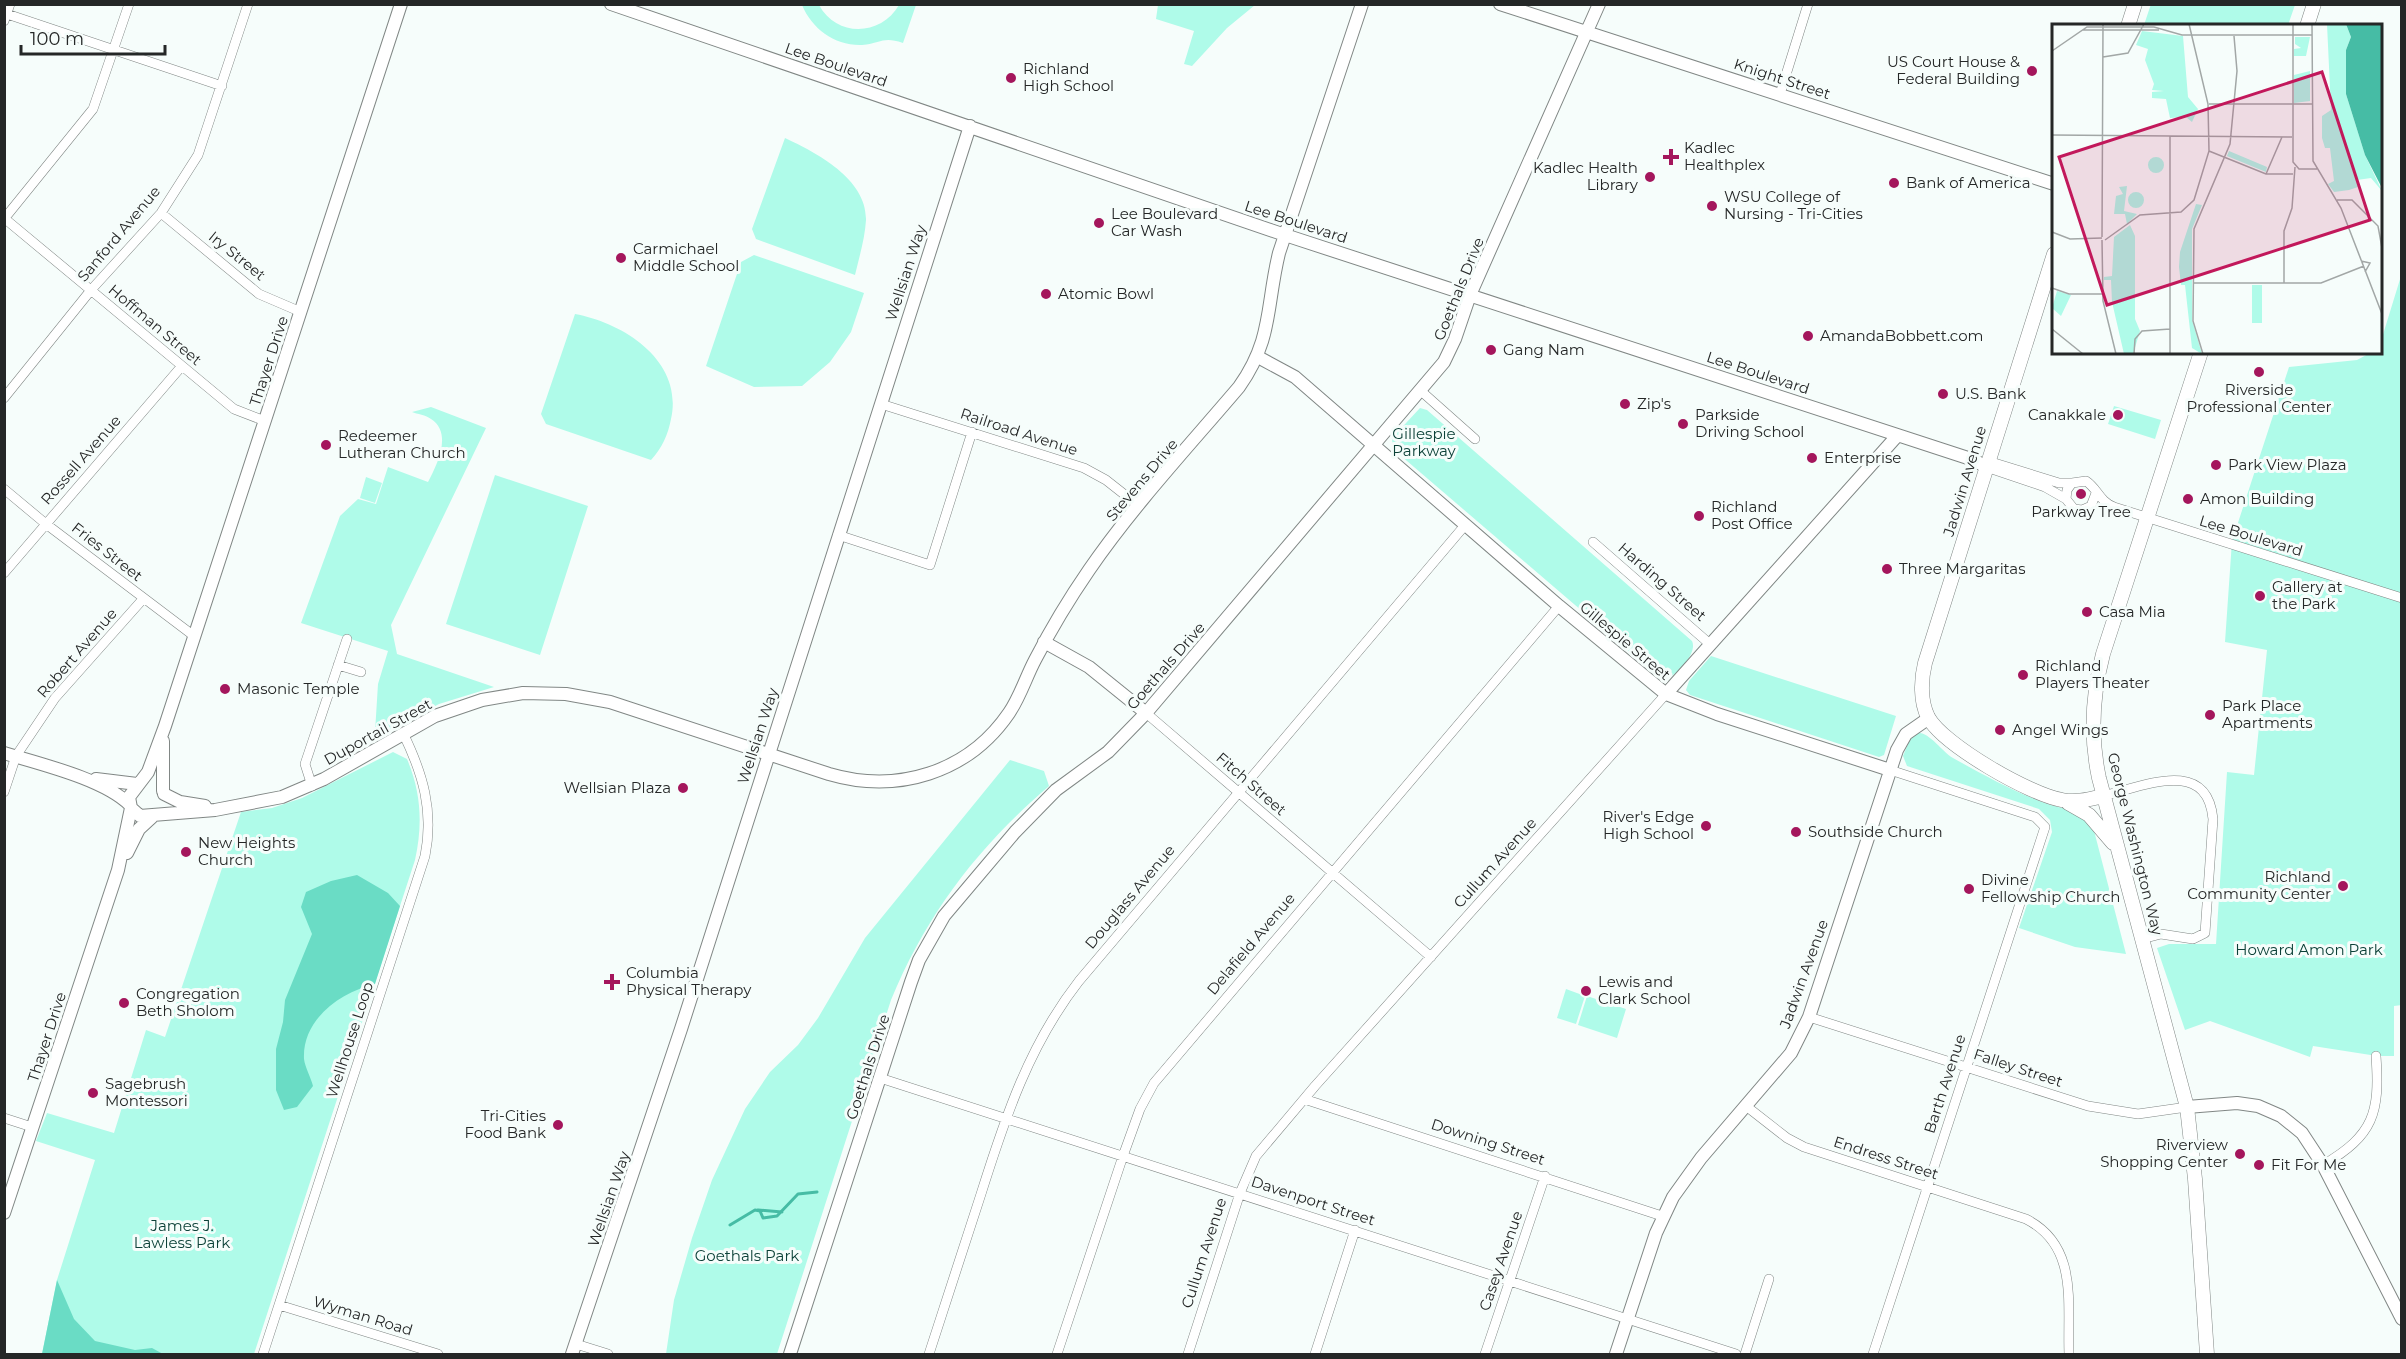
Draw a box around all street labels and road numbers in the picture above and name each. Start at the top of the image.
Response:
street label: Lee Boulevard [782,38,890,91]
street label: Knight Street [1731,54,1833,103]
street label: Sanford Avenue [73,182,164,285]
street label: Lee Boulevard [1242,196,1350,247]
street label: Wellsian Way [881,222,930,323]
street label: Iry Street [205,227,270,284]
street label: Goethals Drive [1429,234,1488,343]
street label: Hoffman Street [105,280,206,369]
street label: Thayer Drive [245,313,292,408]
street label: Lee Boulevard [1704,347,1812,398]
street label: Railroad Avenue [958,404,1080,459]
street label: Rossell Avenue [37,411,125,508]
street label: Jadwin Avenue [1938,423,1990,539]
street label: Stevens Drive [1102,435,1182,525]
street label: Lee Boulevard [2197,511,2305,560]
street label: Fries Street [68,518,147,585]
street label: Harding Street [1614,538,1710,625]
street label: Gillespie Street [1576,597,1675,684]
street label: Robert Avenue [33,604,121,701]
street label: Goethals Drive [1122,618,1209,713]
street label: Wellsian Way [733,685,782,786]
street label: Duportail Street [321,694,435,769]
street label: Fitch Street [1212,748,1290,819]
street label: George Washington Way [2104,751,2168,938]
street label: Cullum Avenue [1449,814,1540,912]
street label: Douglass Avenue [1080,841,1179,953]
street label: Delafield Avenue [1202,889,1299,999]
street label: Jadwin Avenue [1775,917,1832,1032]
street label: Wellhouse Loop [322,980,377,1100]
street label: Thayer Drive [23,989,70,1084]
street label: Goethals Drive [842,1012,894,1122]
street label: Barth Avenue [1920,1032,1970,1136]
street label: Falley Street [1971,1044,2065,1091]
street label: Downing Street [1429,1114,1547,1169]
street label: Endress Street [1831,1132,1941,1183]
street label: Wellsian Way [583,1148,634,1249]
street label: Davenport Street [1249,1171,1378,1230]
street label: Cullum Avenue [1177,1195,1230,1310]
street label: Casey Avenue [1475,1208,1526,1313]
street label: Wyman Road [311,1291,415,1340]

